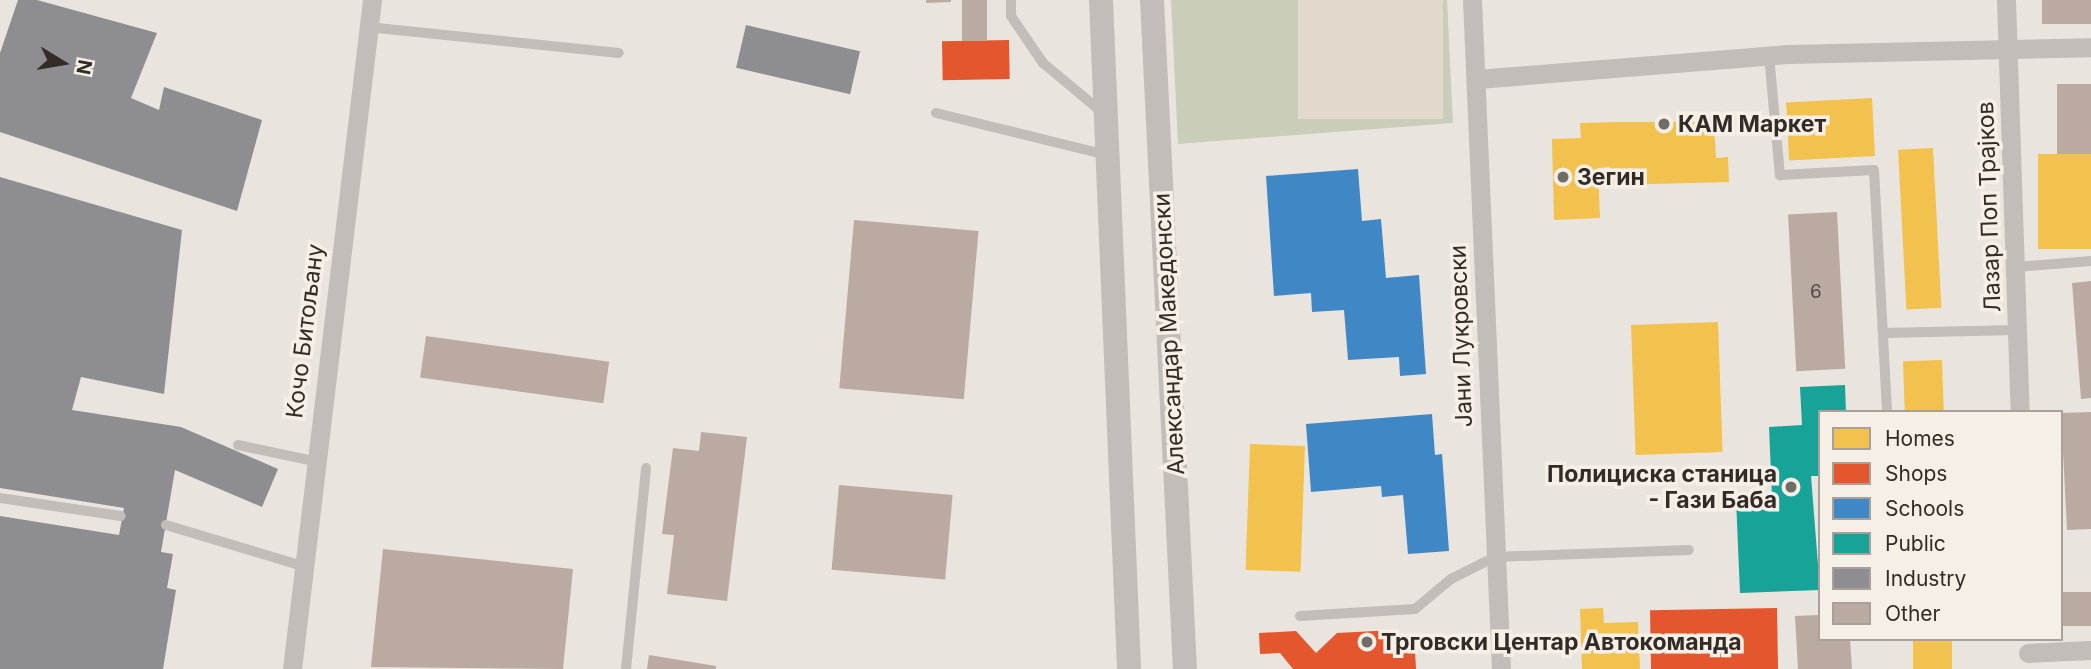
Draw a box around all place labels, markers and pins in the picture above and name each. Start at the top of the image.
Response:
place label: КАМ Маркет [1678,110,1826,138]
marker: КАМ Маркет [1656,116,1672,132]
place label: Зегин [1577,163,1645,191]
marker: Зегин [1555,169,1571,185]
place label: Полициска станица - Гази Баба [1547,460,1777,514]
marker: Полициска станица - Гази Баба [1783,479,1799,495]
place label: Трговски Центар Автокоманда [1381,628,1742,656]
marker: Трговски Центар Автокоманда [1359,634,1375,650]

